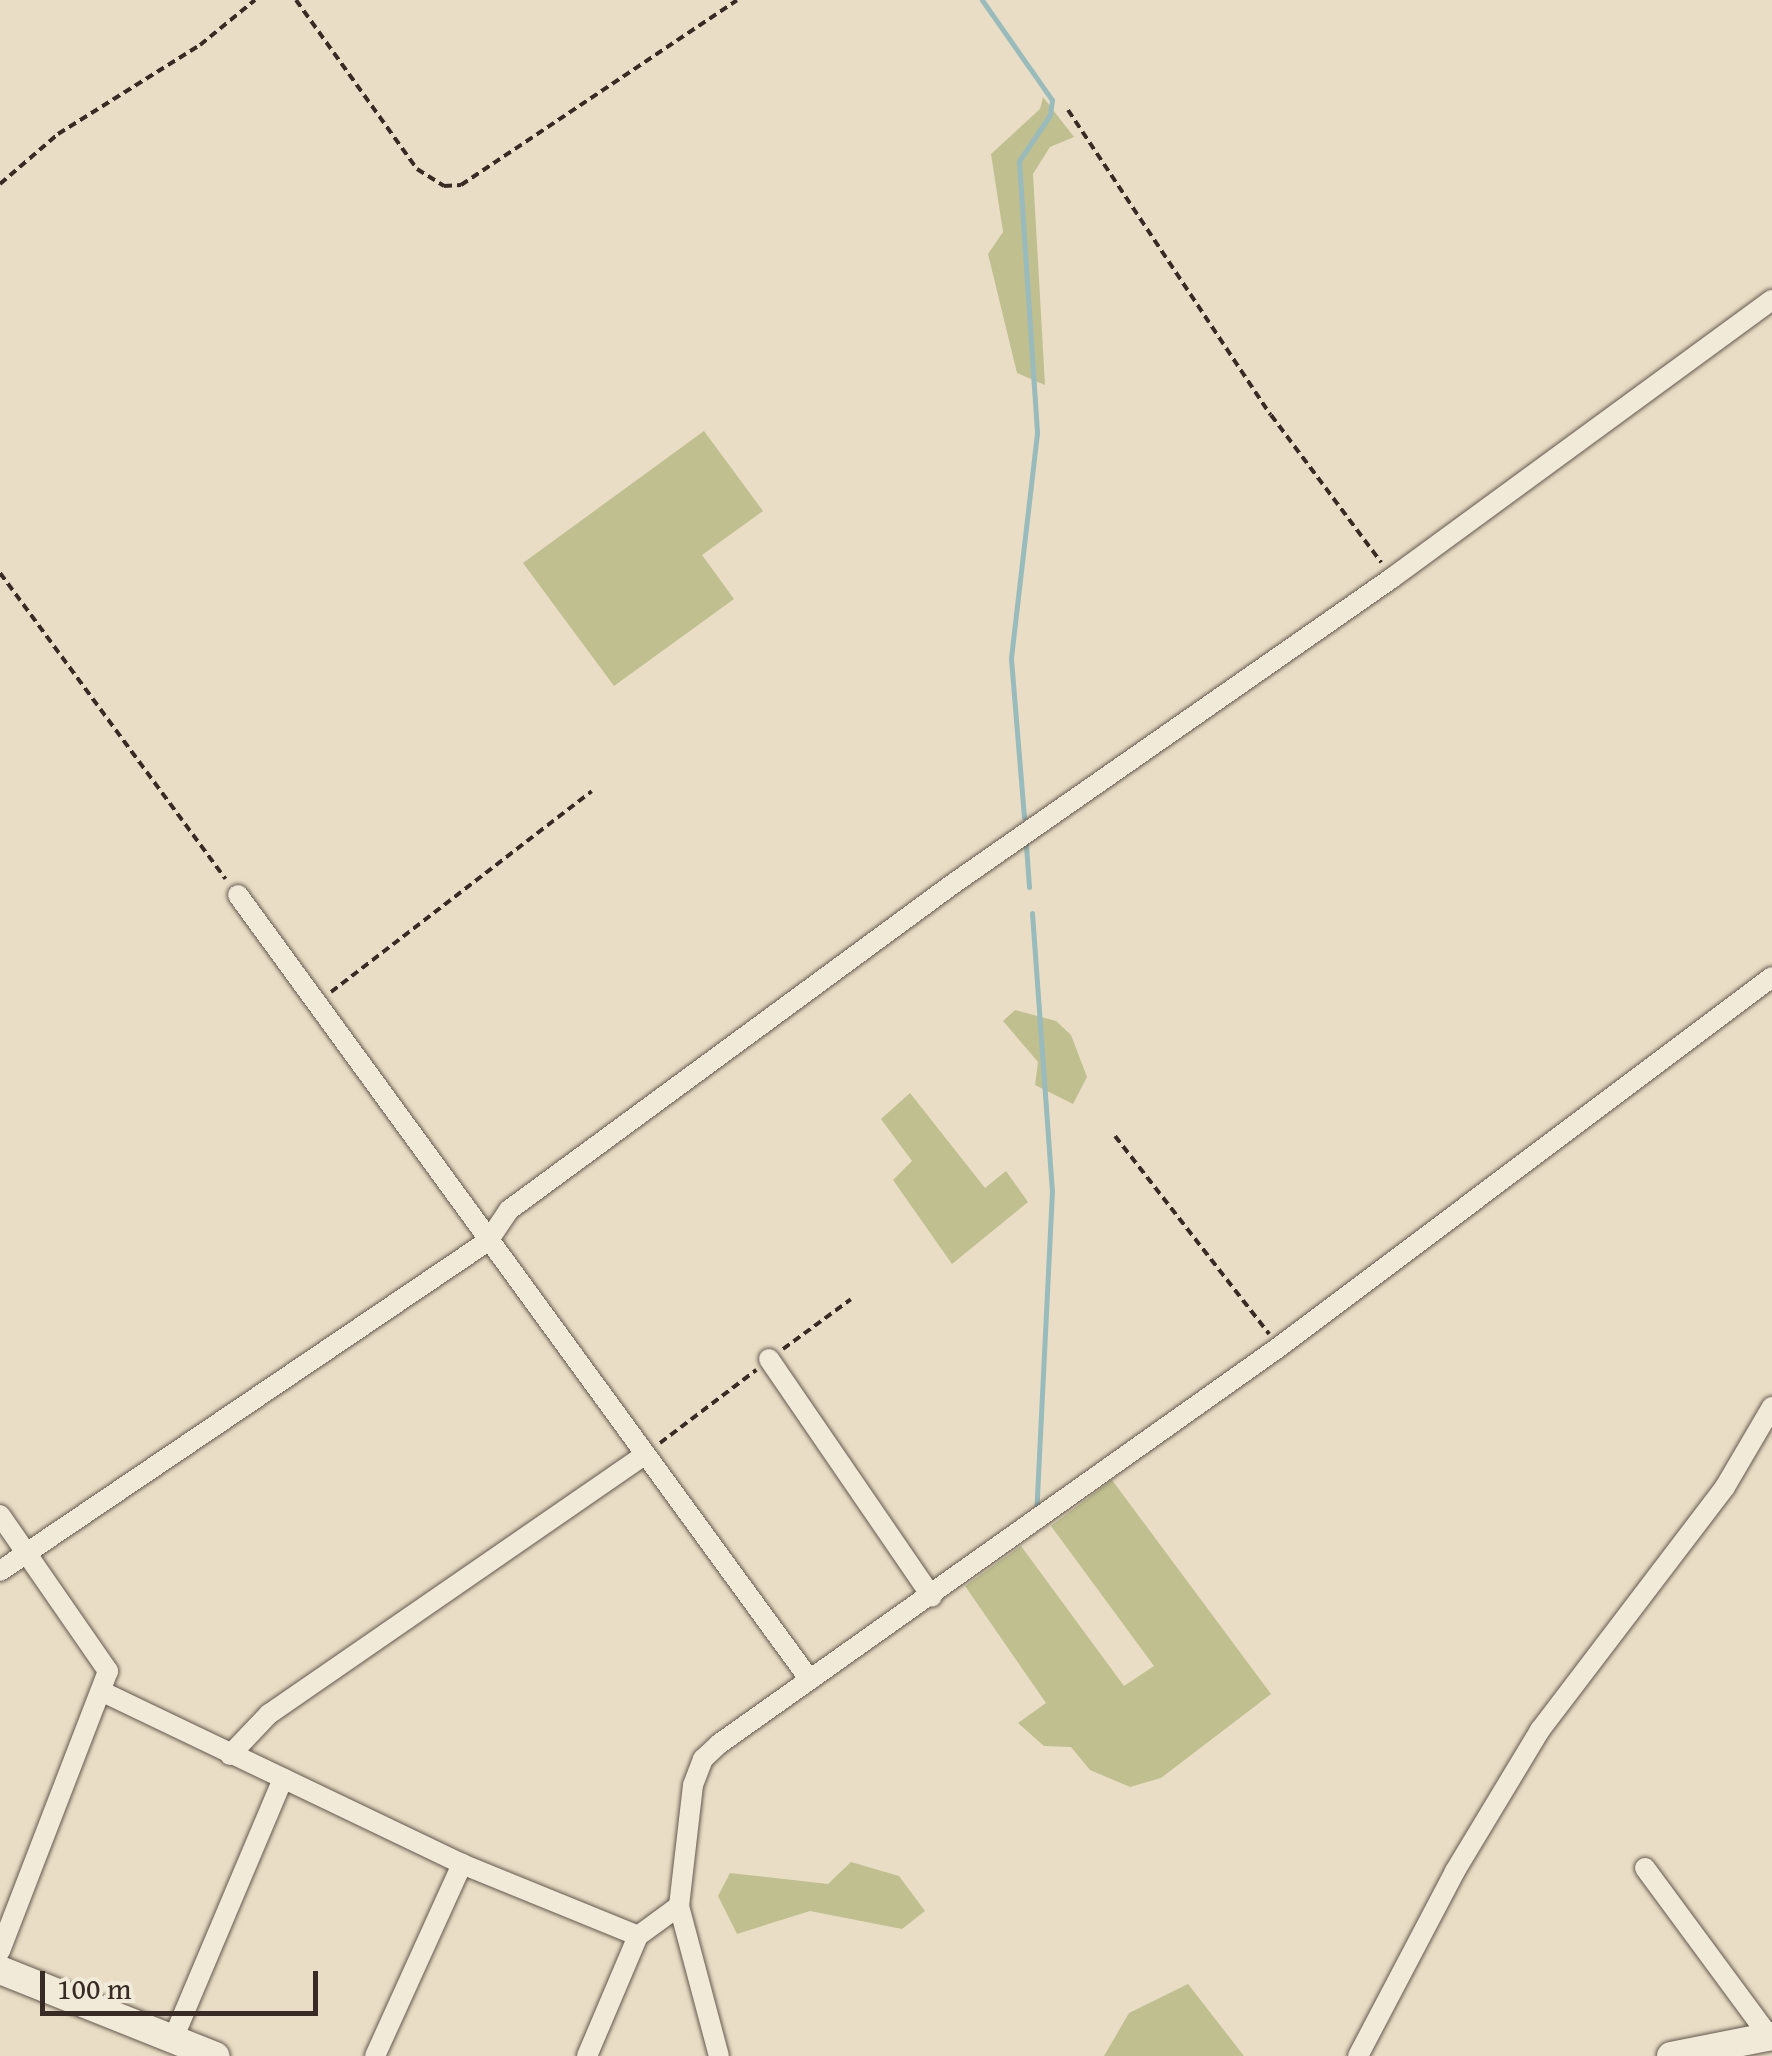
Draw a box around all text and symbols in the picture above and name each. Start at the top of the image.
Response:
scale bar [45,1951,322,2013]
text: 100 m [57,1966,131,2010]

